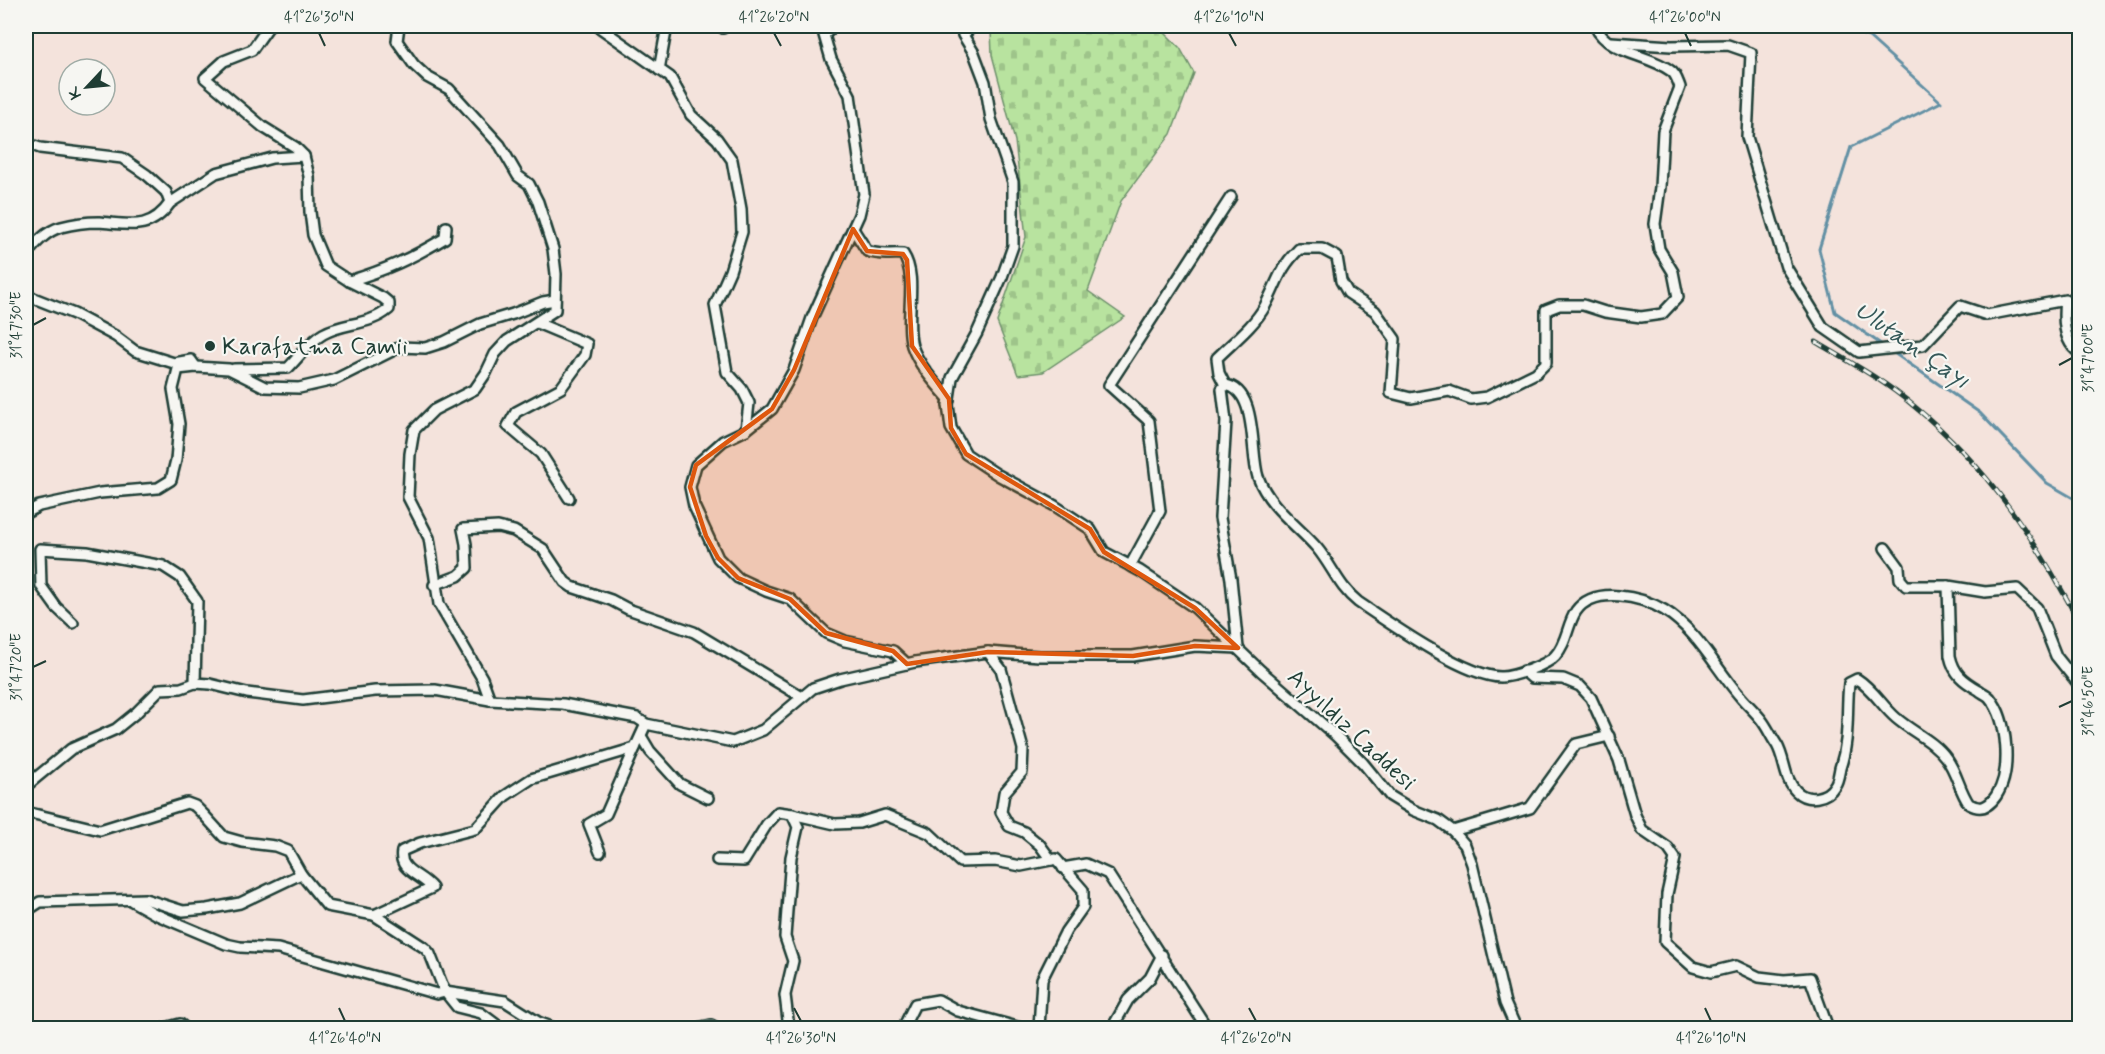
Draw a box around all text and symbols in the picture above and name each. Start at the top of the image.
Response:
text: 41°26'30"N [284,8,354,28]
text: 41°26'20"N [739,8,809,28]
text: 41°26'10"N [1194,8,1264,28]
text: 41°26'00"N [1649,8,1721,28]
north arrow [57,57,117,117]
text: K [63,83,87,103]
text: 31°47'30"E [7,291,27,359]
water label: Ulutan Çayı [1848,294,1976,398]
text: 31°47'00"E [2079,323,2099,392]
place label: Karafatma Camii [222,332,408,363]
marker: Karafatma Camii [203,339,217,353]
text: 31°47'20"E [7,633,27,701]
street label: Ayyıldız Caddesi [1280,662,1422,798]
text: 31°46'50"E [2079,666,2099,736]
text: 41°26'40"N [309,1029,381,1049]
text: 41°26'30"N [766,1029,836,1049]
text: 41°26'20"N [1221,1029,1291,1049]
text: 41°26'10"N [1676,1029,1746,1049]

